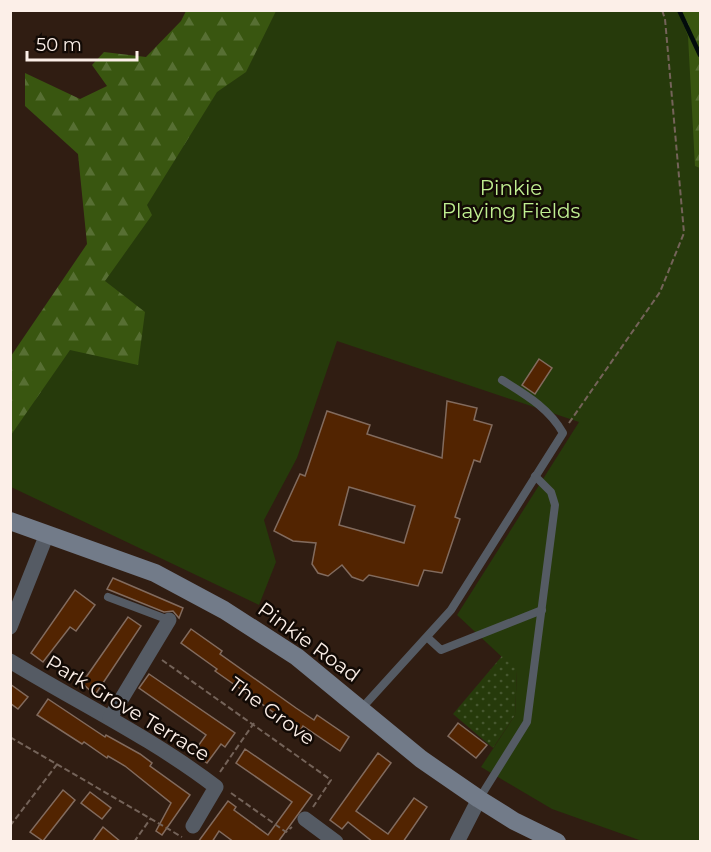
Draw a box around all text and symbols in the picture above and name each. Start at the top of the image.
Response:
scale bar [27,24,136,62]
text: 50 m [36,34,82,56]
park label: Pinkie Playing Fields [442,176,581,223]
street label: Pinkie Road [253,597,365,687]
street label: Park Grove Terrace [42,650,214,766]
street label: The Grove [224,672,320,750]

